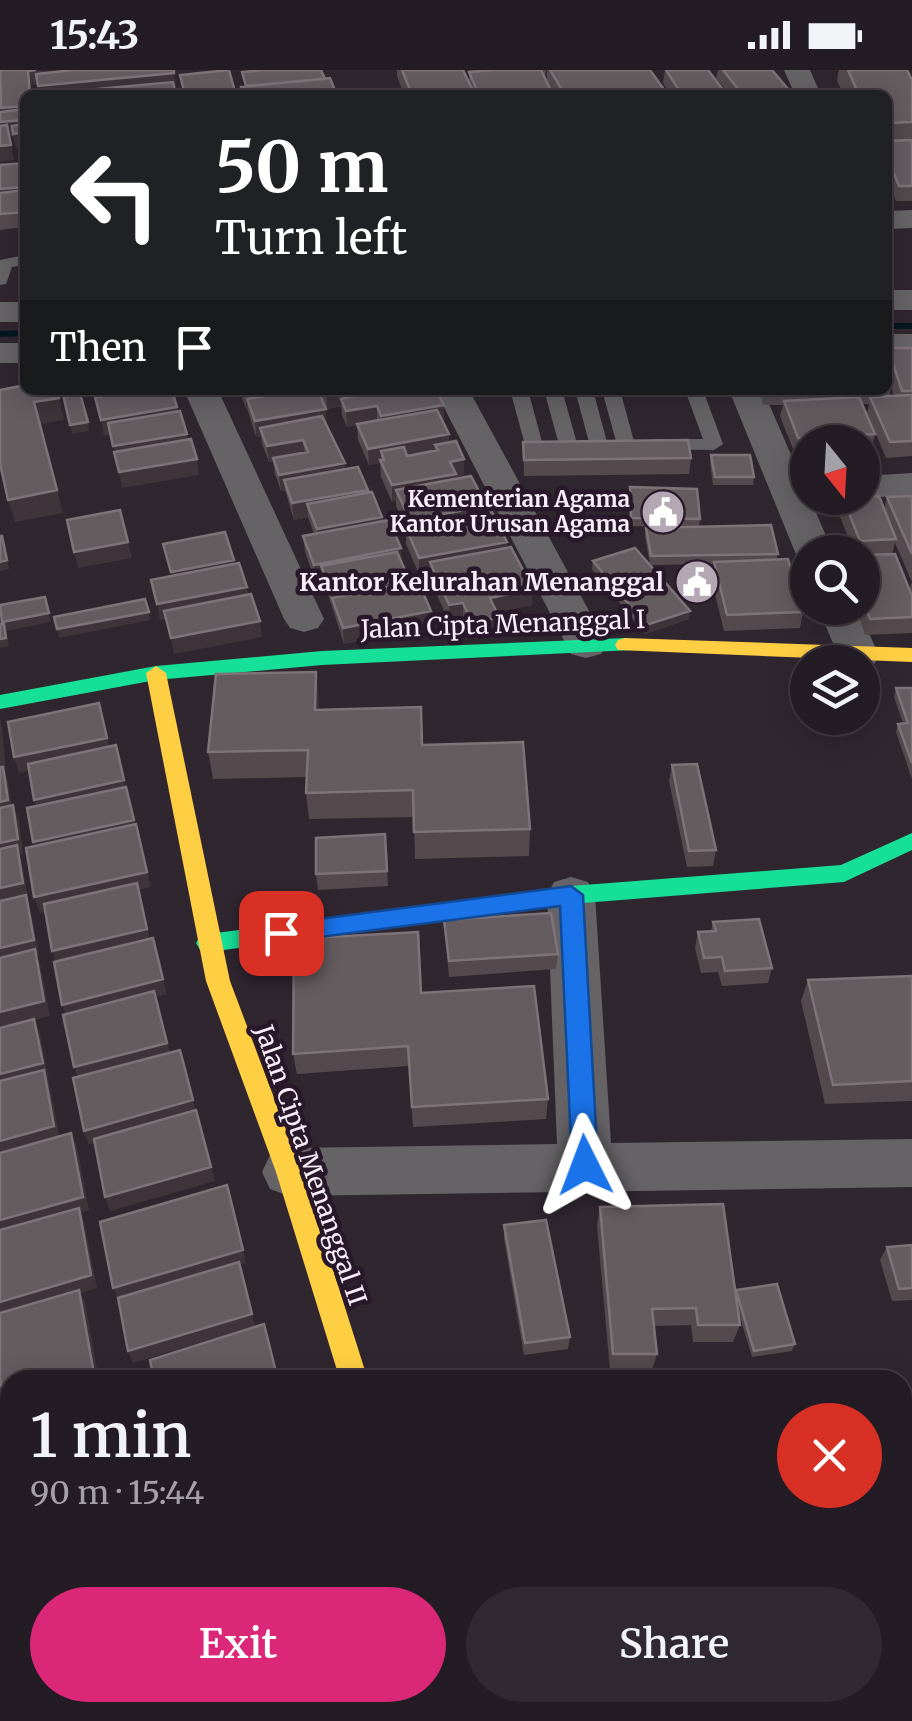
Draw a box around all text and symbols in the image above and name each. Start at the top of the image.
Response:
text: 15:43 [50,12,139,59]
text: 50 m [215,123,388,211]
icon: left [50,130,180,260]
text: Turn left [215,210,407,266]
icon: arrive [167,320,222,375]
text: Then [50,324,147,371]
north arrow [790,425,880,515]
map controls [790,425,880,735]
place label: Kementerian Agama Kantor Urusan Agama [390,485,630,538]
public building icon: Kementerian Agama Kantor Urusan Agama [640,489,686,535]
button: search [790,535,880,625]
public building icon: Kantor Kelurahan Menanggal [674,559,720,605]
place label: Kantor Kelurahan Menanggal [299,566,664,598]
street label: Jalan Cipta Menanggal I [359,603,646,645]
button: layers [790,645,880,735]
pin [239,891,324,976]
icon: arrive [254,906,309,961]
street label: Jalan Cipta Menanggal II [248,1020,374,1309]
position arrow [533,1113,637,1217]
text: 1 min [30,1398,191,1473]
button: close [777,1403,882,1508]
text: 90 m · 15:44 [30,1473,204,1513]
button: Exit [30,1587,446,1702]
button: Share [466,1587,882,1702]

